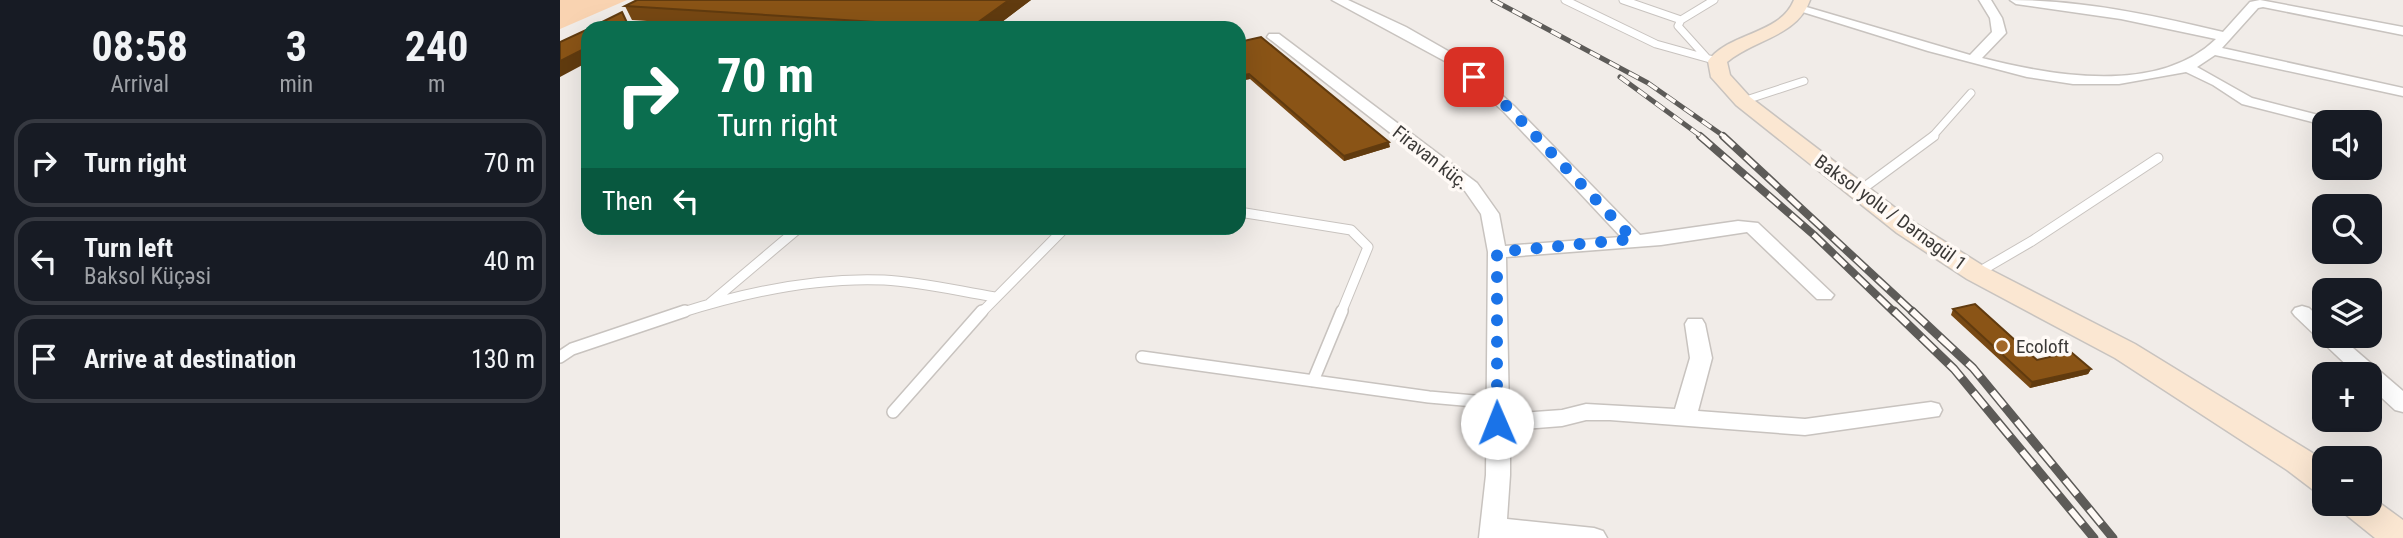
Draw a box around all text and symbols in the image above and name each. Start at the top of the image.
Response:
text: 08:58 [92,22,188,71]
text: 3 [286,22,307,71]
text: 240 [405,22,468,71]
text: 70 m [717,47,814,104]
pin [1444,47,1504,107]
icon: right [602,49,693,140]
icon: arrive [1455,58,1493,96]
text: Arrival [110,71,169,98]
text: min [279,71,313,98]
text: m [428,71,445,98]
text: Turn right [717,106,838,144]
map controls [2312,110,2382,516]
button: sound [2312,110,2382,180]
street label: Firavan küç. [1388,121,1473,194]
icon: right [25,144,63,182]
text: Turn right [84,148,186,178]
text: 70 m [484,148,535,178]
street label: Baksol yolu / Dərnəgül 1 [1810,150,1971,275]
icon: left [667,182,705,220]
text: Then [602,186,653,216]
button: search [2312,194,2382,264]
text: Turn left [84,233,173,263]
icon: left [25,242,63,280]
text: 40 m [484,246,535,276]
text: Baksol Küçəsi [84,263,211,290]
button: layers [2312,278,2382,348]
place label: Ecoloft [2016,335,2069,358]
marker: Ecoloft [1994,338,2010,354]
icon: arrive [25,340,63,378]
text: Arrive at destination [84,344,296,374]
text: 130 m [471,344,535,374]
button: + [2312,362,2382,432]
position arrow [1460,386,1534,460]
button: − [2312,446,2382,516]

